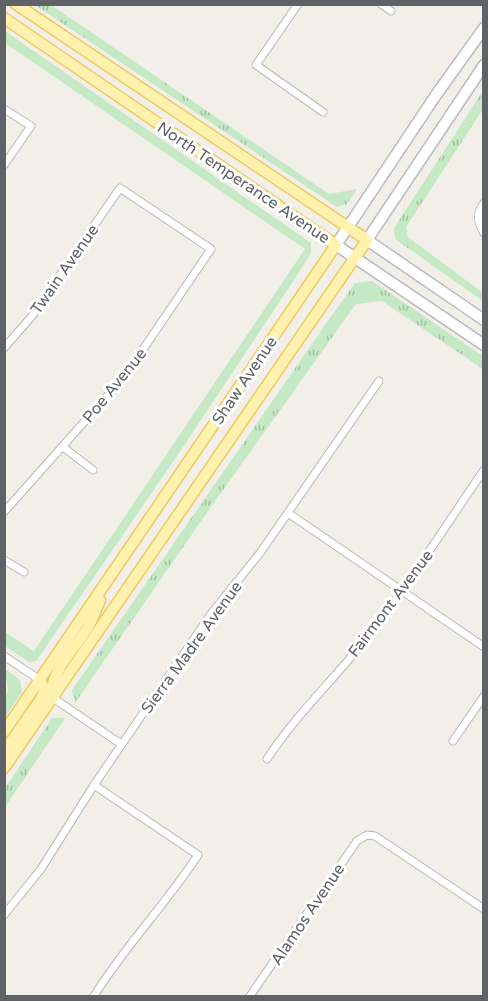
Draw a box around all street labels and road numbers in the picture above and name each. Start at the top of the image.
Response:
street label: North Temperance Avenue [153,118,334,248]
street label: Twain Avenue [26,221,103,318]
street label: Shaw Avenue [208,333,282,429]
street label: Poe Avenue [78,344,151,427]
street label: Fairmont Avenue [344,546,438,661]
street label: Sierra Madre Avenue [137,577,247,718]
street label: Alamos Avenue [266,860,349,969]

